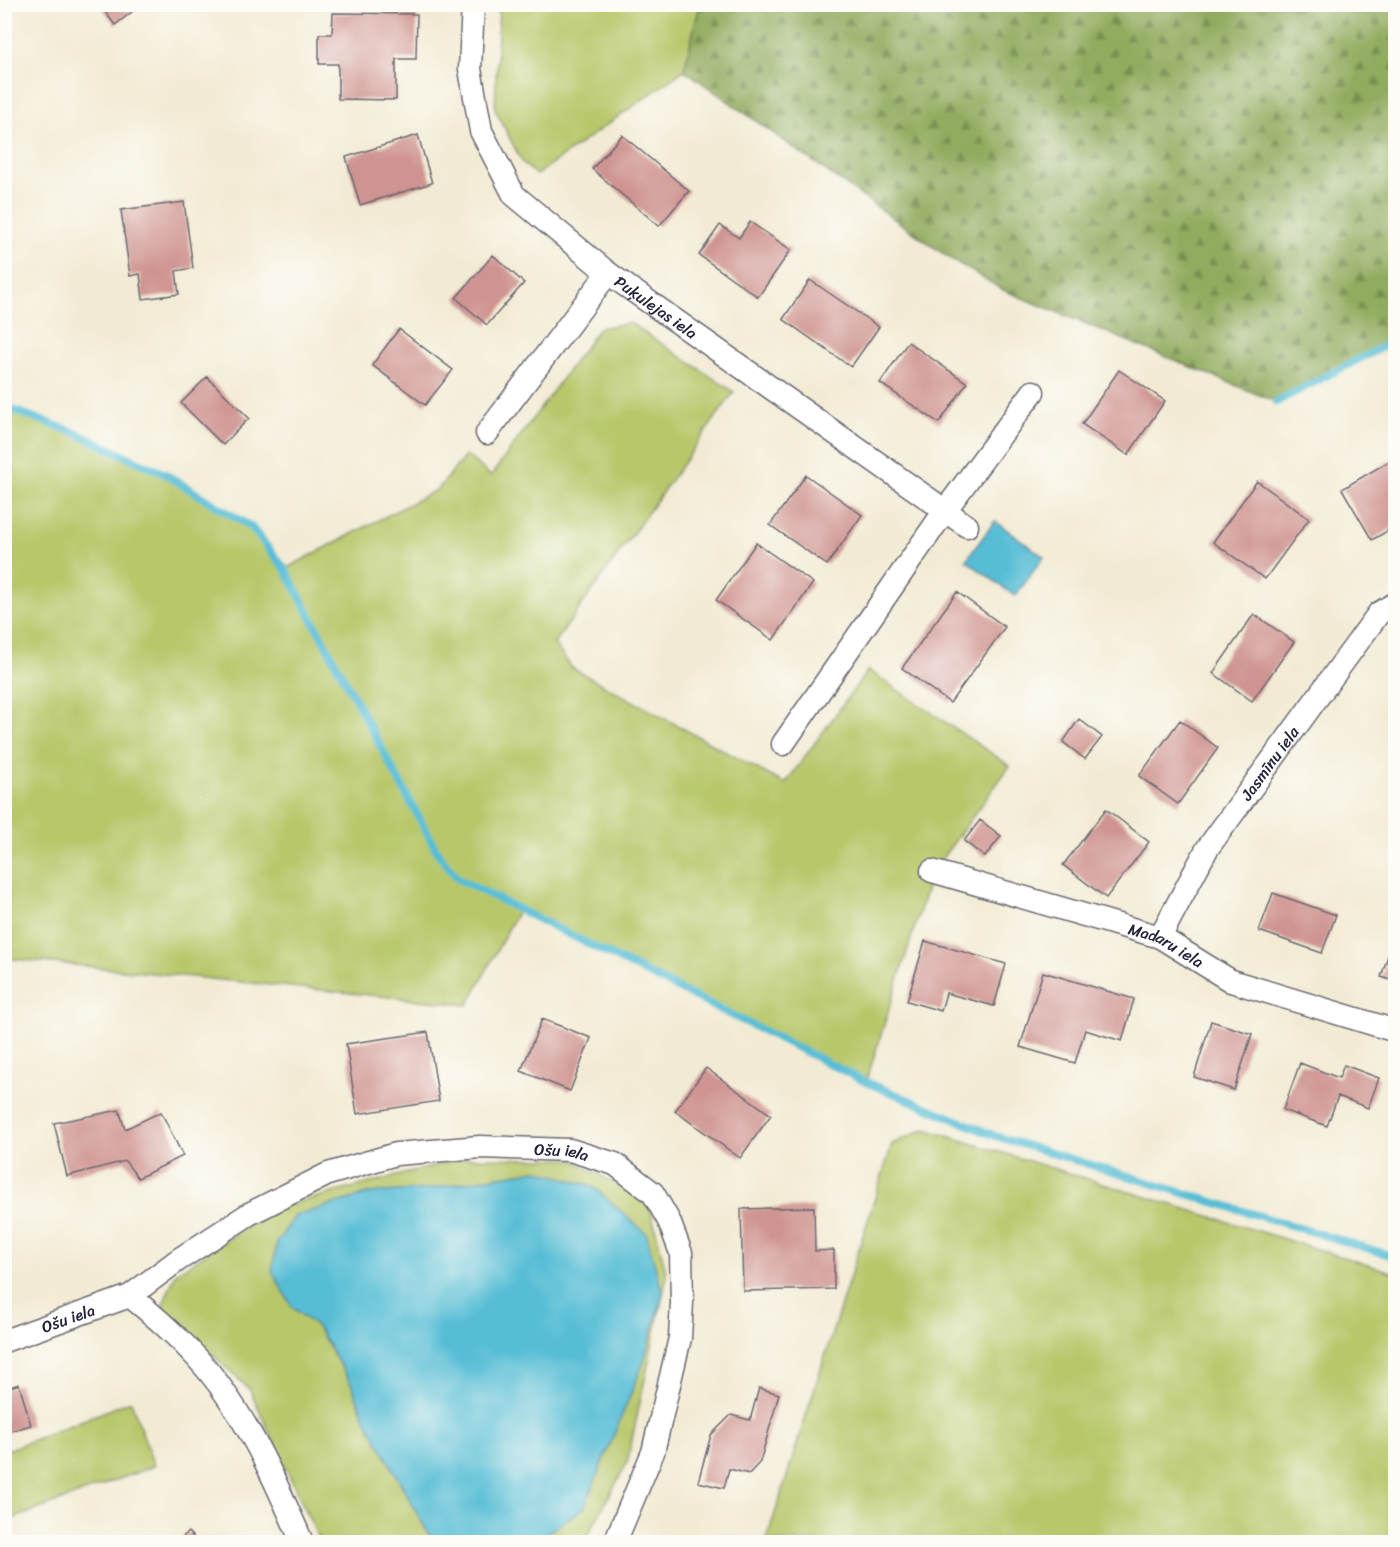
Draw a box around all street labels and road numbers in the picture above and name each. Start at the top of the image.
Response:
street label: Puķulejas iela [608,267,704,346]
street label: Jasmīnu iela [1232,719,1307,807]
street label: Madaru iela [1125,914,1210,976]
street label: Ošu iela [534,1134,593,1170]
street label: Ošu iela [37,1295,99,1341]

